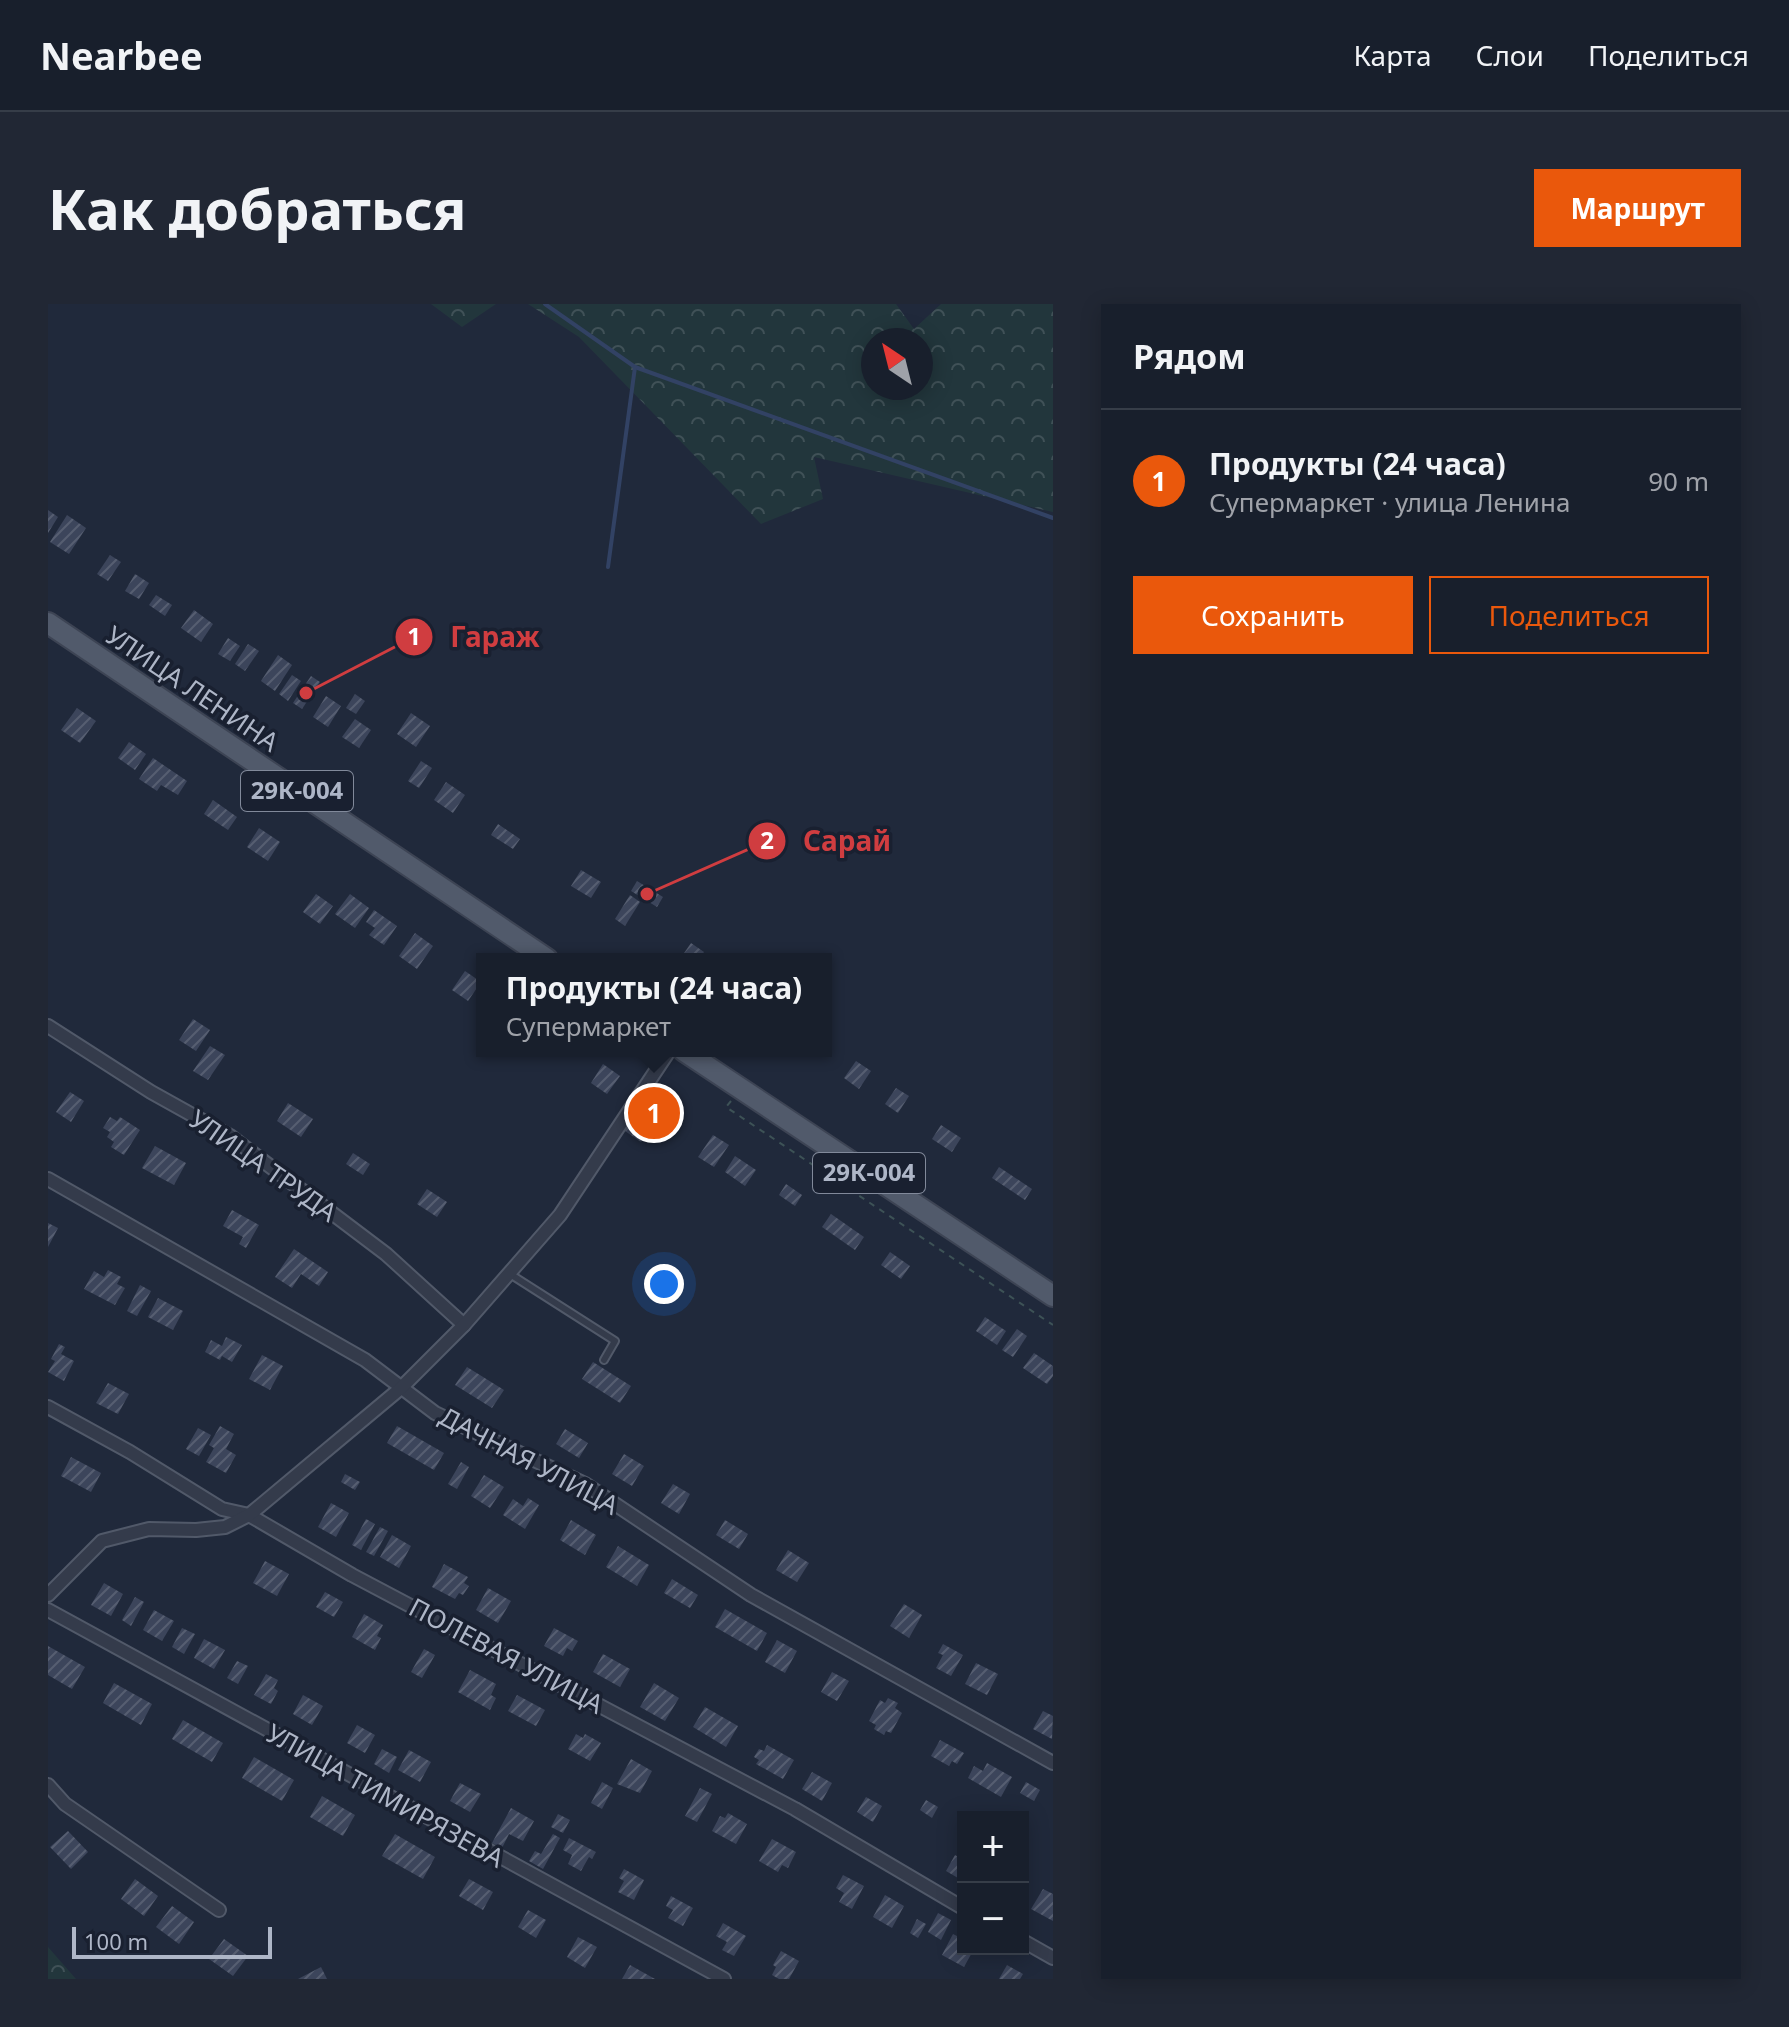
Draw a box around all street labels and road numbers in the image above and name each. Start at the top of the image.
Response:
street label: УЛИЦА ЛЕНИНА [99,617,287,760]
road number: 29К-004 [241,771,353,811]
street label: УЛИЦА ТРУДА [183,1101,345,1230]
road number: 29К-004 [813,1153,925,1193]
street label: ДАЧНАЯ УЛИЦА [434,1398,626,1523]
street label: ПОЛЕВАЯ УЛИЦА [403,1589,610,1722]
street label: УЛИЦА ТИМИРЯЗЕВА [260,1715,511,1876]

